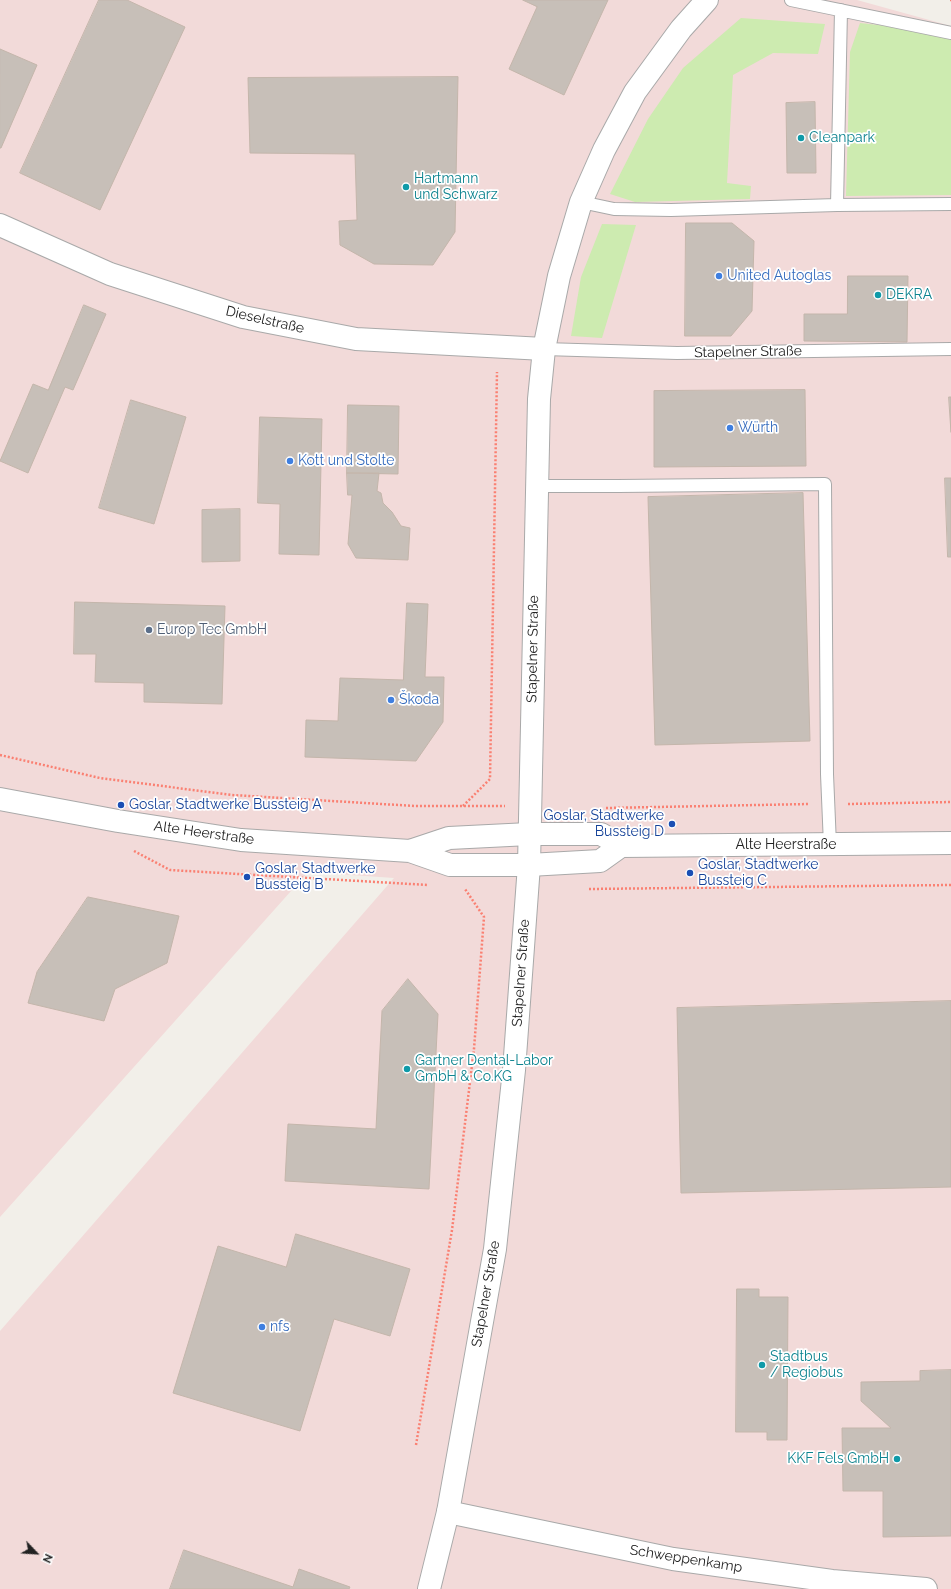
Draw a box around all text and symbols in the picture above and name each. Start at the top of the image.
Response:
place label: Cleanpark [809,130,875,146]
marker: Cleanpark [796,133,806,143]
place label: Hartmann und Schwarz [414,171,498,204]
marker: Hartmann und Schwarz [401,182,411,192]
place label: United Autoglas [727,268,831,284]
marker: United Autoglas [714,271,724,281]
place label: DEKRA [886,287,932,303]
marker: DEKRA [873,290,883,300]
street label: Dieselstraße [224,303,306,337]
street label: Stapelner Straße [694,343,802,361]
place label: Würth [738,420,778,436]
marker: Würth [725,423,735,433]
place label: Kott und Stolte [298,453,394,469]
marker: Kott und Stolte [285,456,295,466]
street label: Stapelner Straße [524,595,542,703]
place label: Europ Tec GmbH [157,622,267,638]
marker: Europ Tec GmbH [144,625,154,635]
place label: Škoda [399,692,439,708]
marker: Škoda [386,695,396,705]
place label: Goslar, Stadtwerke Bussteig A [129,797,322,813]
marker: Goslar, Stadtwerke Bussteig A [116,800,126,810]
place label: Goslar, Stadtwerke Bussteig D [544,808,664,840]
street label: Alte Heerstraße [153,818,255,848]
marker: Goslar, Stadtwerke Bussteig D [667,819,677,829]
street label: Alte Heerstraße [735,837,837,853]
place label: Goslar, Stadtwerke Bussteig C [698,857,818,890]
place label: Goslar, Stadtwerke Bussteig B [255,861,375,894]
marker: Goslar, Stadtwerke Bussteig C [685,868,695,878]
marker: Goslar, Stadtwerke Bussteig B [242,872,252,882]
street label: Stapelner Straße [509,919,533,1027]
place label: Gartner Dental-Labor GmbH & Co.KG [415,1053,553,1086]
marker: Gartner Dental-Labor GmbH & Co.KG [402,1064,412,1074]
street label: Stapelner Straße [468,1239,504,1349]
place label: nfs [270,1319,289,1335]
marker: nfs [257,1322,267,1332]
place label: Stadtbus / Regiobus [770,1349,843,1382]
marker: Stadtbus / Regiobus [757,1360,767,1370]
place label: KKF Fels GmbH [787,1451,889,1467]
marker: KKF Fels GmbH [892,1454,902,1464]
north arrow [16,1533,56,1573]
street label: Schweppenkamp [629,1542,743,1576]
text: N [40,1552,55,1565]

